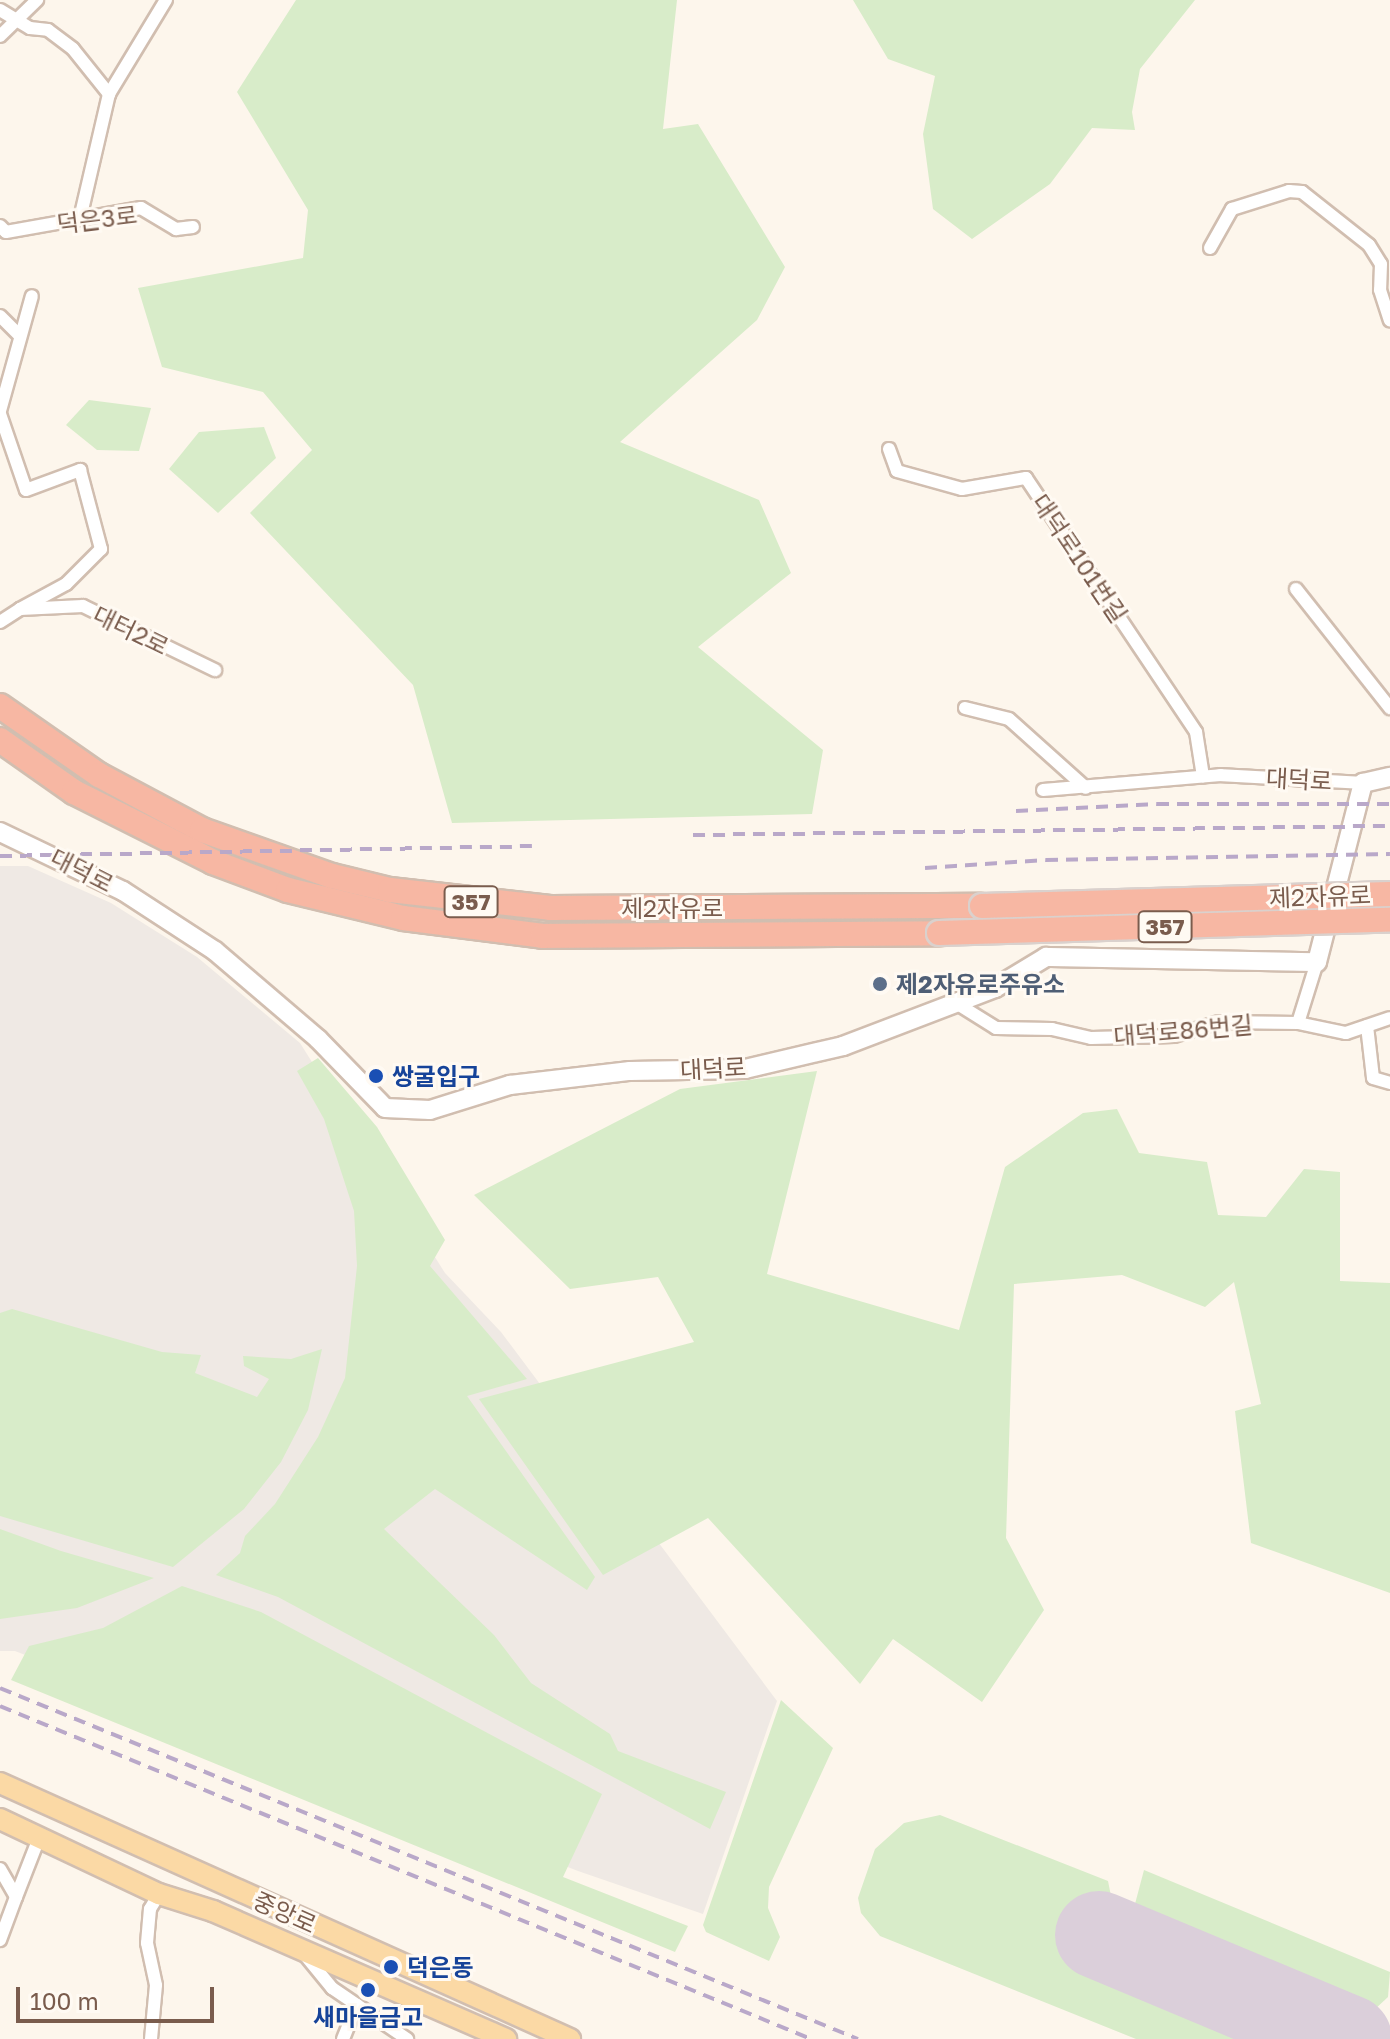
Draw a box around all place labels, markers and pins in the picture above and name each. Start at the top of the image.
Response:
place label: 제2자유로주유소 [896,970,1065,998]
marker: 제2자유로주유소 [871,975,889,993]
place label: 쌍굴입구 [392,1062,480,1090]
marker: 쌍굴입구 [367,1067,385,1085]
place label: 덕은동 [407,1953,473,1981]
marker: 덕은동 [382,1958,400,1976]
marker: 새마을금고 [359,1981,377,1999]
place label: 새마을금고 [313,2003,423,2031]

